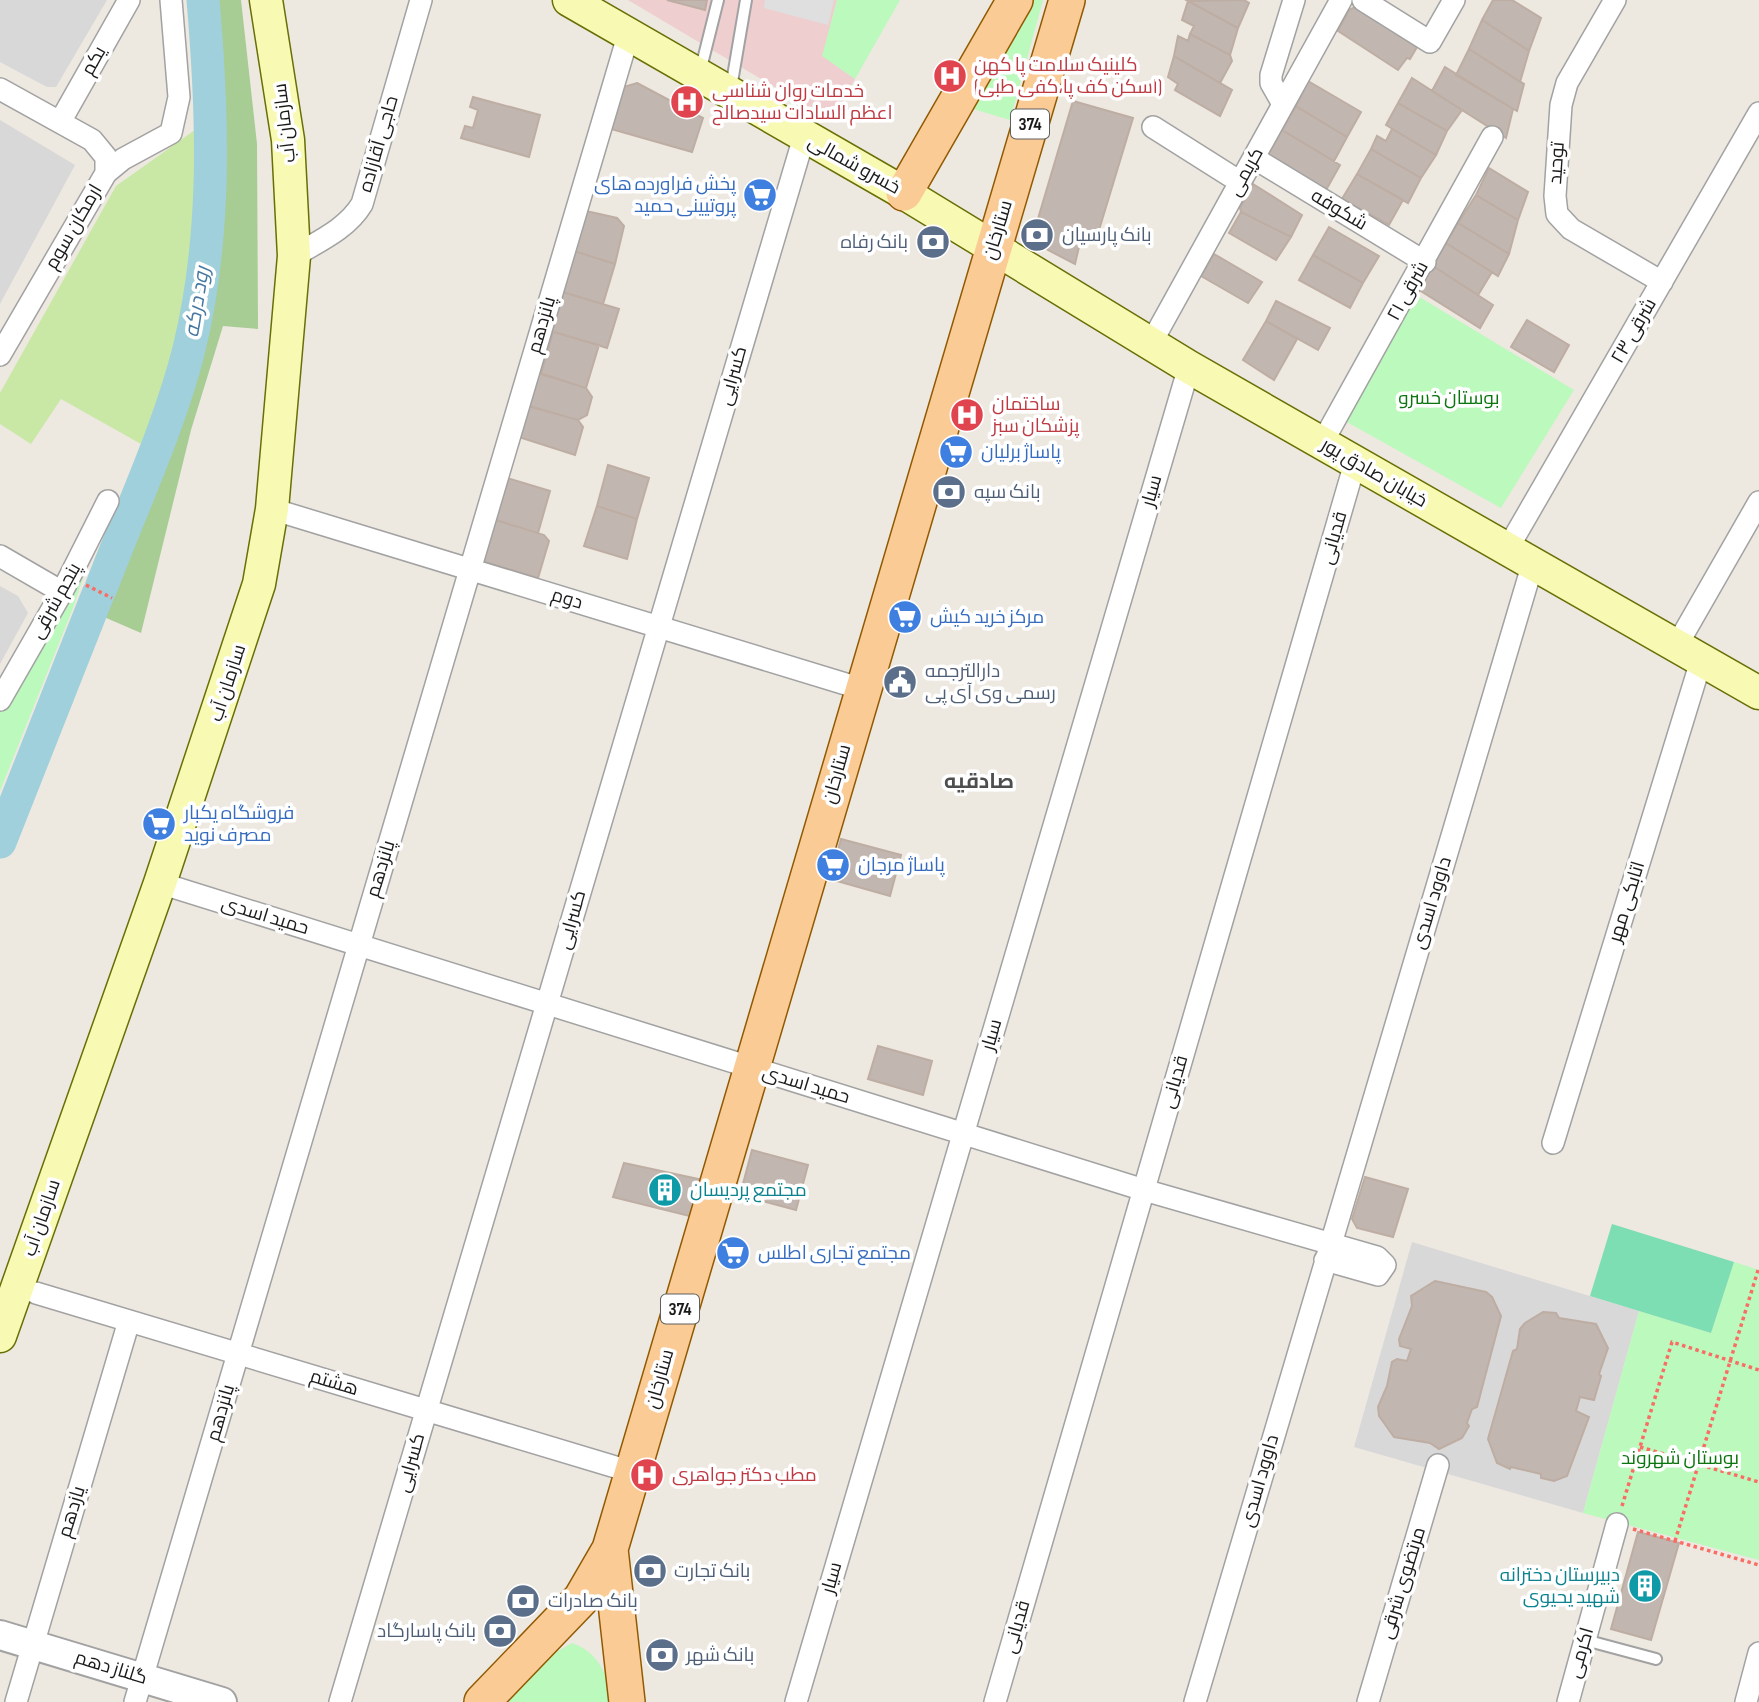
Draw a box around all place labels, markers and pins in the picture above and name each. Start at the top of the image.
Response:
place label: کلینیک سلامت پا کهن (اسکن کف پا،کفی طبی) [974,54,1162,99]
hospital icon: کلینیک سلامت پا کهن (اسکن کف پا،کفی طبی) [931,57,969,95]
place label: خدمات روان شناسی اعظم السادات سیدصالح [712,80,893,126]
hospital icon: خدمات روان شناسی اعظم السادات سیدصالح [668,83,706,121]
place label: پخش فراورده های پروتیینی حمید [594,173,736,218]
supermarket icon: پخش فراورده های پروتیینی حمید [741,176,779,214]
bank icon: بانک پارسیان [1018,216,1056,254]
bank icon: بانک رفاه [914,223,952,261]
place label: بانک پارسیان [1062,224,1152,247]
place label: بانک رفاه [840,231,908,254]
place label: ساختمان پزشکان سبز [991,393,1079,438]
hospital icon: ساختمان پزشکان سبز [948,396,986,434]
supermarket icon: پاساژ برلیان [937,433,975,471]
place label: پاساژ برلیان [981,441,1061,464]
bank icon: بانک سپه [930,473,968,511]
place label: بانک سپه [974,481,1041,504]
supermarket icon: مرکز خرید کیش [886,598,924,636]
place label: مرکز خرید کیش [930,606,1044,629]
place label: دارالترجمه رسمی وی آی پی [925,660,1056,705]
public building icon: دارالترجمه رسمی وی آی پی [881,663,919,701]
place label: فروشگاه یکبار مصرف نوید [183,802,294,847]
supermarket icon: فروشگاه یکبار مصرف نوید [140,805,178,843]
supermarket icon: پاساژ مرجان [814,846,852,884]
place label: پاساژ مرجان [858,854,945,877]
building icon: مجتمع پردیسان [646,1171,684,1209]
place label: مجتمع پردیسان [690,1179,807,1203]
supermarket icon: مجتمع تجاری اطلس [714,1234,752,1272]
place label: مجتمع تجاری اطلس [758,1242,911,1266]
hospital icon: مطب دکتر جواهری [628,1456,666,1494]
place label: مطب دکتر جواهری [672,1464,817,1487]
bank icon: بانک تجارت [631,1552,669,1590]
place label: بانک تجارت [674,1560,750,1583]
place label: دبیرستان دخترانه شهید یحیوی [1500,1564,1620,1609]
building icon: دبیرستان دخترانه شهید یحیوی [1626,1567,1664,1605]
bank icon: بانک صادرات [504,1582,542,1620]
place label: بانک صادرات [548,1590,638,1613]
bank icon: بانک پاسارگاد [481,1612,519,1650]
place label: بانک پاسارگاد [377,1620,476,1643]
bank icon: بانک شهر [643,1636,681,1674]
place label: بانک شهر [685,1644,754,1667]

